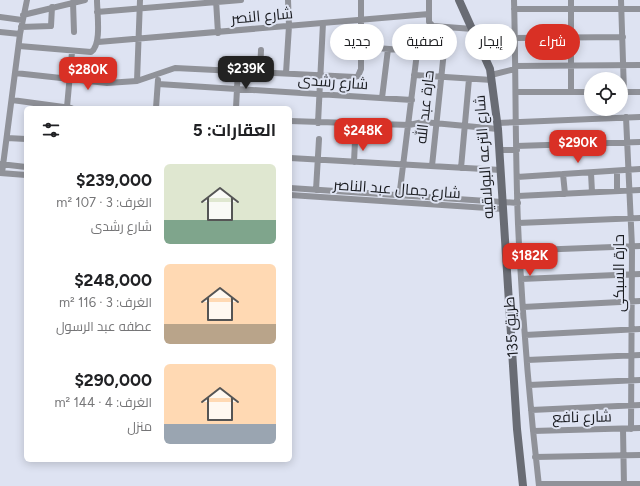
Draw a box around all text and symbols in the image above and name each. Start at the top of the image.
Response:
street label: شارع النصر [229,4,294,30]
chip: جديد [330,24,384,60]
chip: تصفية [392,24,457,60]
chip: إيجار [465,24,517,60]
chip: شراء [525,24,580,60]
pin: $239K [218,56,274,90]
pin: $280K [60,57,116,91]
text: $239K [227,61,265,76]
text: $280K [68,62,108,77]
street label: حارة عبد الله [411,69,438,145]
street label: شارع رشدى [297,71,369,95]
map controls [584,72,628,116]
button: locate [584,72,628,116]
street label: شارع الترعه البولاقيه [471,94,499,220]
pin: $248K [335,118,391,152]
icon: filters [40,119,62,141]
text: العقارات: 5 [193,120,276,140]
text: $248K [343,123,383,138]
pin: $290K [550,130,606,164]
text: $290K [558,135,598,150]
text: $239,000 [76,170,152,190]
street label: شارع جمال عبد الناصر [332,176,461,204]
icon: home [196,180,244,228]
text: الغرف: 3 · 107 m² [56,195,152,210]
text: شارع رشدى [91,219,152,234]
street label: حارة السبكى [610,234,629,312]
pin: $182K [502,243,558,277]
text: $182K [512,248,548,263]
text: $248,000 [74,270,152,290]
icon: home [196,280,244,328]
text: الغرف: 3 · 116 m² [59,295,152,310]
street label: طريق 135 [500,296,523,358]
text: عطفه عبد الرسول [56,319,152,334]
text: $290,000 [74,370,152,390]
icon: home [196,380,244,428]
text: الغرف: 4 · 144 m² [55,395,152,410]
street label: شارع نافع [552,407,612,429]
text: منزل [127,419,152,434]

